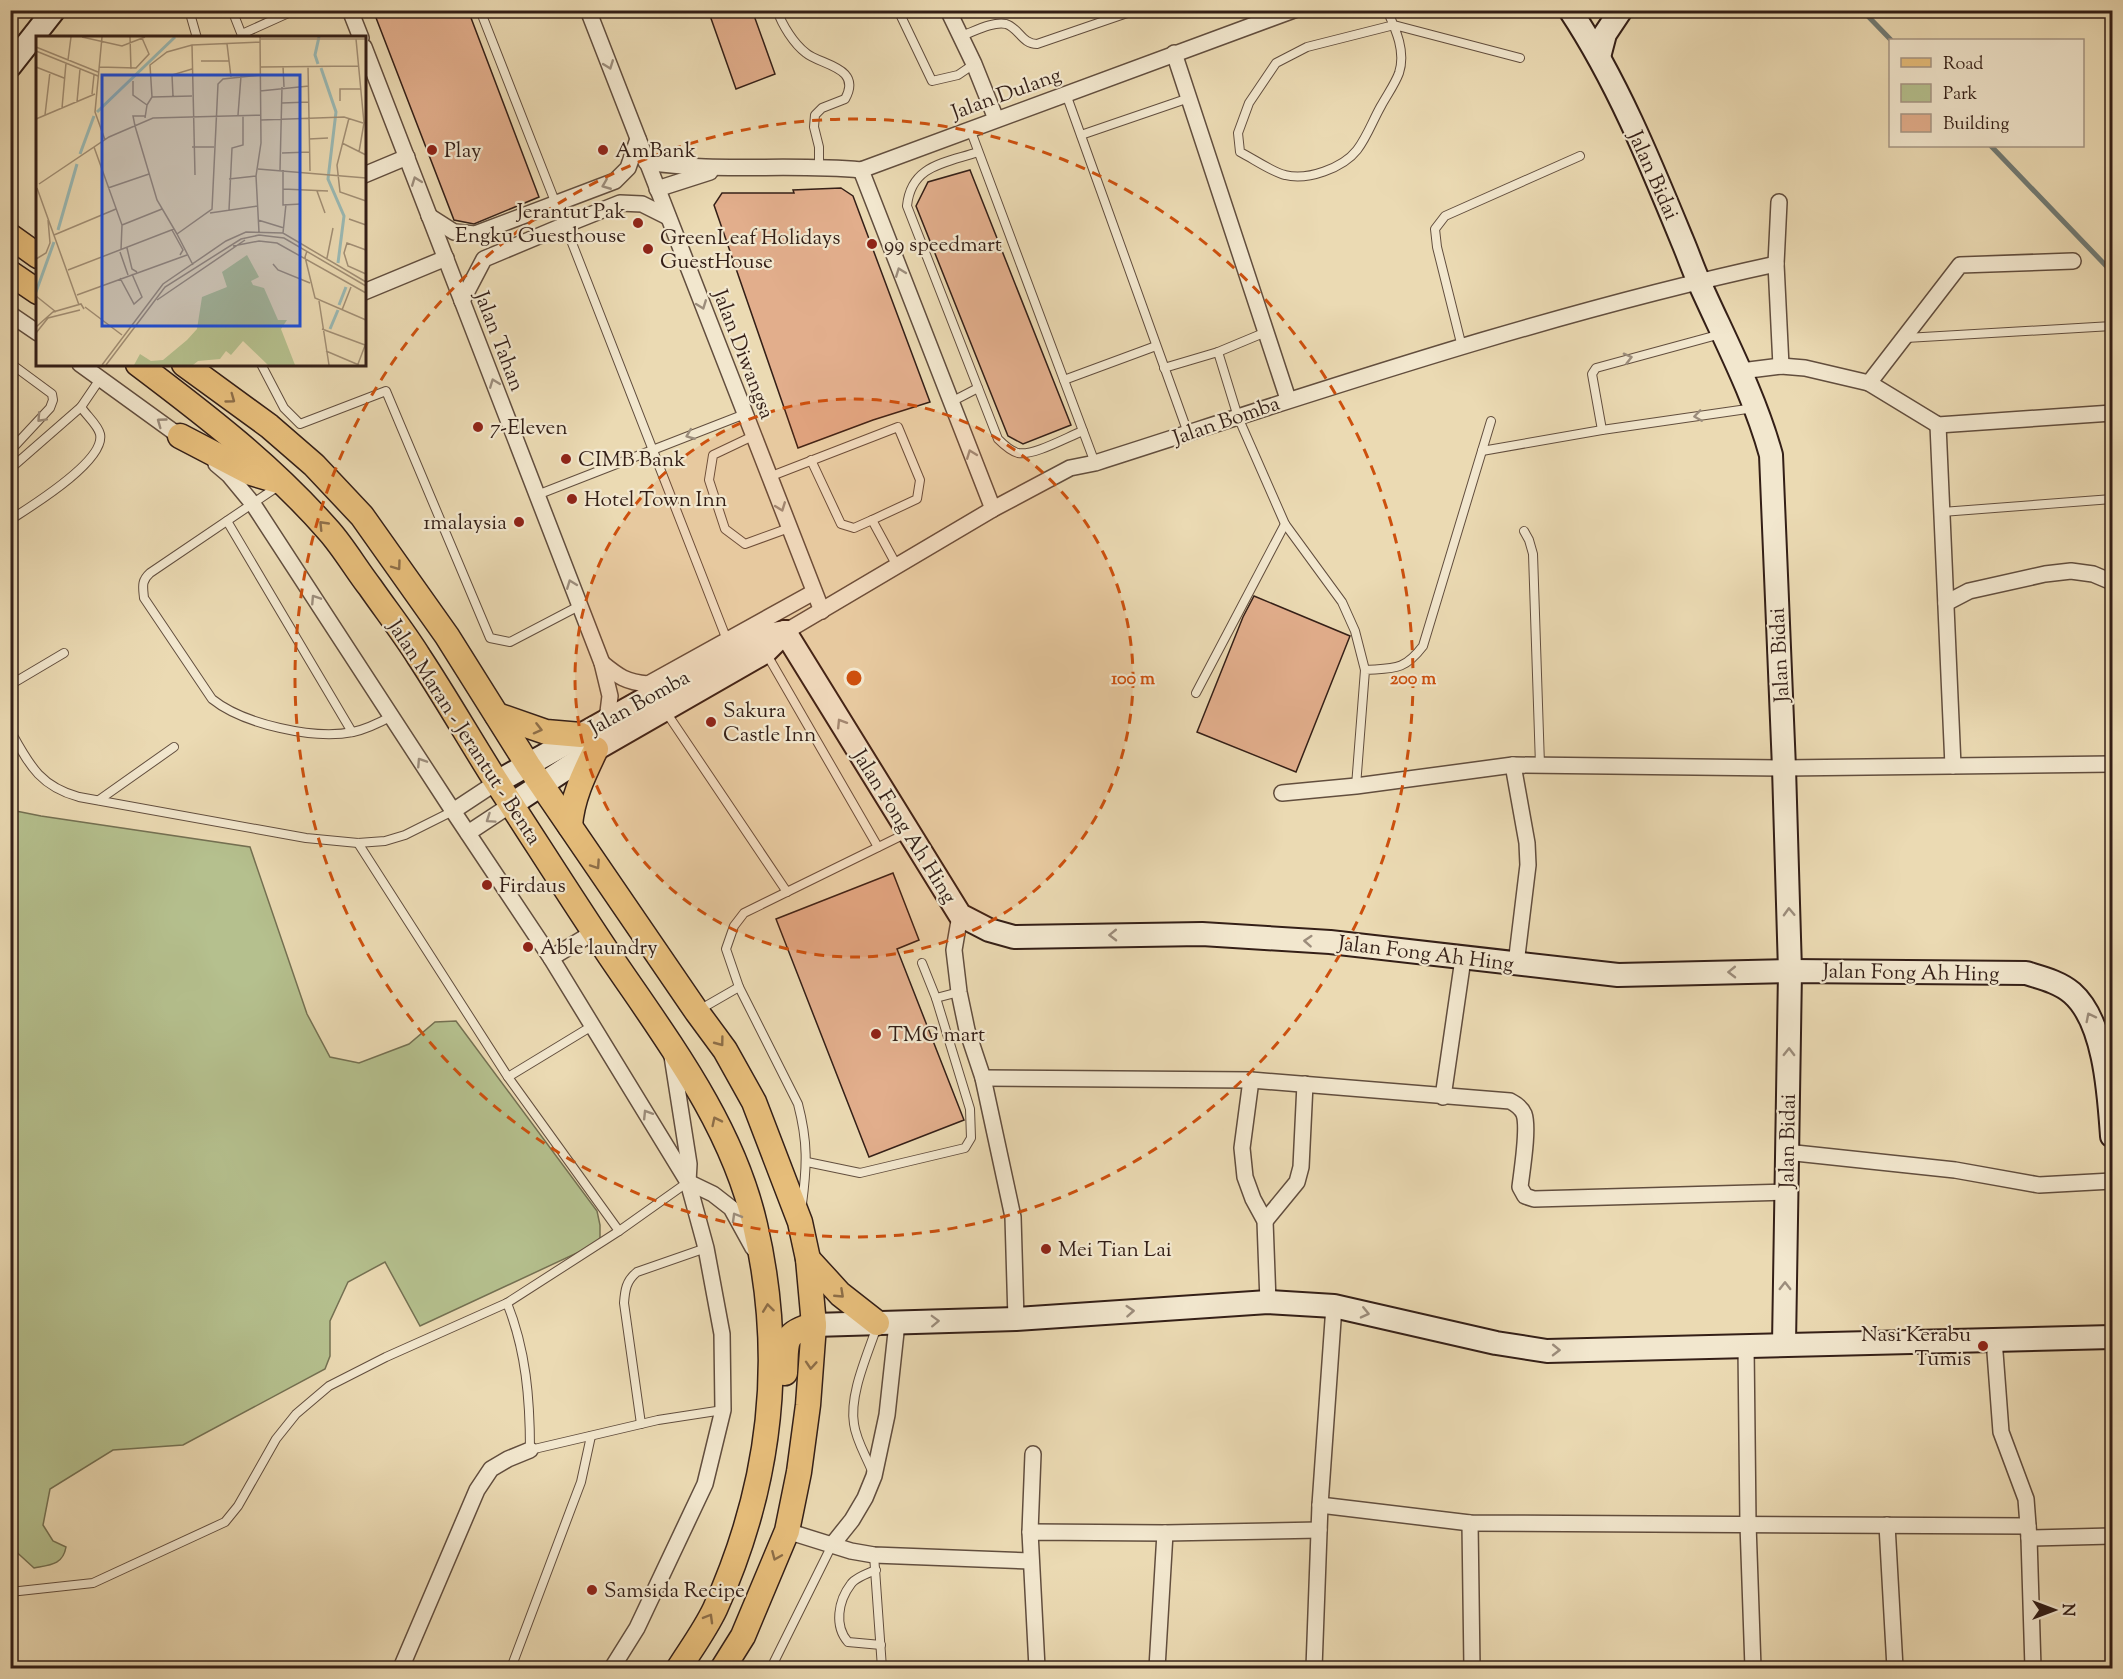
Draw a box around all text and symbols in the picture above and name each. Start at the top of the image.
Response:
inset map [36,36,366,366]
legend [1889,39,2084,147]
text: Road [1943,52,1983,78]
one-way arrow [602,59,614,70]
street label: Jalan Dulang [947,61,1066,129]
text: Park [1943,82,1978,108]
text: Building [1943,112,2009,138]
street label: Jalan Bidai [1619,125,1685,225]
place label: Play [444,137,482,167]
place label: AmBank [615,137,697,167]
marker: Play [425,143,439,157]
marker: AmBank [596,143,610,157]
one-way arrow [411,176,423,187]
one-way arrow [601,177,611,190]
place label: Jerantut Pak Engku Guesthouse [455,198,627,252]
marker: Jerantut Pak Engku Guesthouse [631,216,645,230]
place label: GreenLeaf Holidays GuestHouse [660,224,841,278]
place label: 99 speedmart [884,231,1002,261]
marker: 99 speedmart [865,237,879,251]
marker: GreenLeaf Holidays GuestHouse [641,242,655,256]
one-way arrow [895,268,908,278]
street label: Jalan Diwangsa [703,285,781,424]
street label: Jalan Tahan [465,286,531,396]
one-way arrow [695,300,708,310]
one-way arrow [1623,353,1633,366]
one-way arrow [488,378,501,389]
street label: Jalan Bomba [1168,389,1284,455]
one-way arrow [225,392,236,403]
one-way arrow [1693,410,1702,422]
one-way arrow [38,411,49,422]
place label: 7-Eleven [490,414,568,444]
one-way arrow [156,418,167,429]
marker: 7-Eleven [471,420,485,434]
one-way arrow [686,428,697,440]
place label: CIMB Bank [578,446,686,476]
one-way arrow [966,449,978,460]
marker: CIMB Bank [559,452,573,466]
place label: Hotel Town Inn [584,486,727,516]
marker: Hotel Town Inn [565,492,579,506]
one-way arrow [774,500,786,511]
place label: 1malaysia [423,509,507,539]
marker: 1malaysia [512,515,526,529]
one-way arrow [319,522,330,532]
one-way arrow [390,559,401,570]
one-way arrow [566,580,579,590]
one-way arrow [311,594,322,605]
street label: Jalan Bidai [1764,607,1799,704]
street label: Jalan Maran - Jerantut - Benta [379,614,548,852]
street label: Jalan Bomba [583,664,696,744]
text: 100 m [1111,667,1155,693]
text: 200 m [1390,667,1436,693]
centre of rings [844,668,864,688]
place label: Sakura Castle Inn [723,697,816,751]
marker: Sakura Castle Inn [704,715,718,729]
one-way arrow [836,719,848,729]
one-way arrow [533,722,543,735]
street label: Jalan Fong Ah Hing [843,743,963,910]
one-way arrow [417,758,428,769]
one-way arrow [486,811,497,822]
one-way arrow [589,858,600,869]
place label: Firdaus [499,872,566,902]
marker: Firdaus [480,878,494,892]
one-way arrow [1782,908,1795,917]
one-way arrow [1109,929,1118,941]
street label: Jalan Fong Ah Hing [1335,929,1515,981]
place label: Able laundry [540,934,658,964]
one-way arrow [1303,935,1312,948]
marker: Able laundry [521,940,535,954]
street label: Jalan Fong Ah Hing [1821,957,2000,991]
one-way arrow [1727,966,1736,978]
one-way arrow [2086,1013,2097,1024]
place label: TMG mart [888,1021,985,1051]
marker: TMG mart [869,1027,883,1041]
one-way arrow [712,1036,723,1047]
one-way arrow [1782,1047,1795,1056]
street label: Jalan Bidai [1773,1093,1805,1190]
one-way arrow [642,1110,654,1120]
one-way arrow [712,1116,724,1127]
one-way arrow [732,1213,743,1223]
place label: Mei Tian Lai [1058,1236,1172,1266]
marker: Mei Tian Lai [1039,1242,1053,1256]
one-way arrow [1779,1281,1791,1290]
one-way arrow [834,1287,844,1298]
one-way arrow [763,1303,775,1312]
one-way arrow [1125,1305,1134,1318]
one-way arrow [1360,1305,1370,1318]
one-way arrow [931,1315,940,1328]
place label: Nasi Kerabu Tumis [1861,1321,1971,1375]
marker: Nasi Kerabu Tumis [1976,1339,1990,1353]
one-way arrow [1552,1344,1561,1357]
one-way arrow [804,1361,817,1370]
one-way arrow [771,1550,783,1561]
place label: Samsida Recipe [604,1577,745,1607]
north arrow [2024,1580,2084,1640]
marker: Samsida Recipe [585,1583,599,1597]
text: N [2055,1604,2078,1617]
one-way arrow [702,1614,714,1625]

